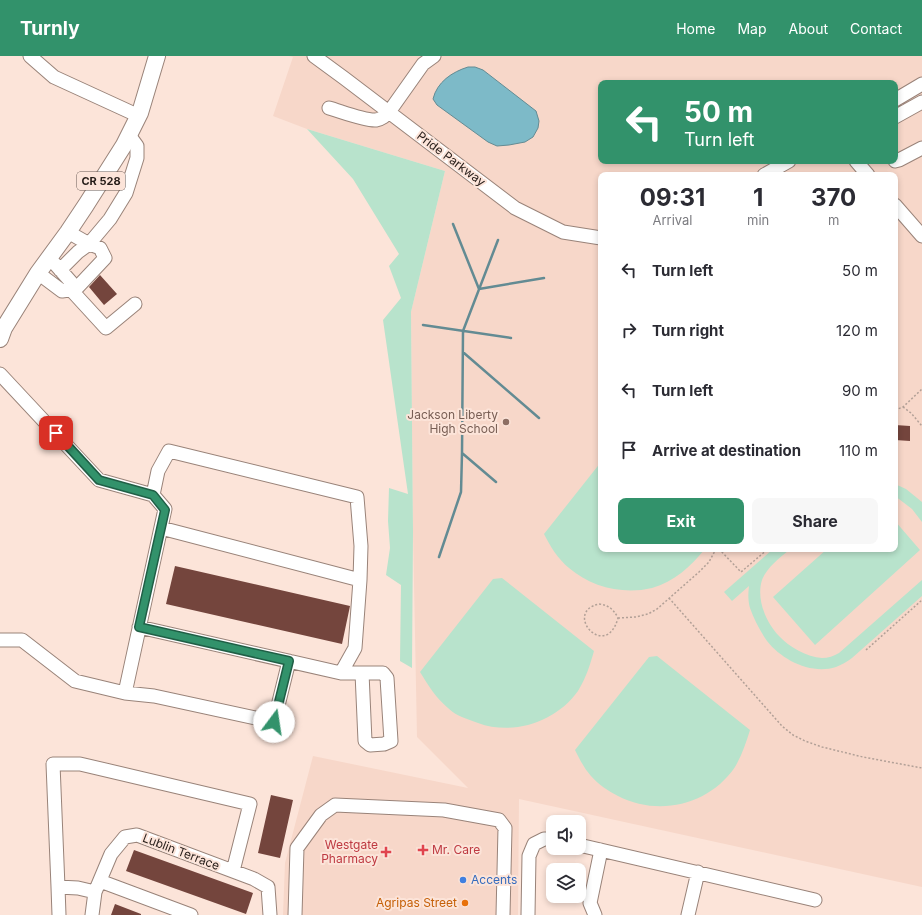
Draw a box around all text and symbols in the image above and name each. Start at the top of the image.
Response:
text: Turnly [20,17,80,40]
text: Home [676,20,715,37]
text: Map [737,20,767,37]
text: About [789,20,828,37]
text: Contact [850,20,902,37]
text: 50 m [684,95,753,129]
icon: left [618,96,670,148]
street label: Pride Parkway [414,128,489,189]
text: Turn left [684,129,754,150]
road number: CR 528 [77,172,125,190]
text: 09:31 [640,183,705,212]
text: 1 [753,183,763,212]
text: 370 [811,183,856,212]
text: Arrival [653,212,693,228]
text: min [747,212,769,228]
text: m [828,212,839,228]
icon: left [618,259,640,281]
text: Turn left [652,261,713,280]
text: 50 m [842,261,878,280]
icon: right [618,319,640,341]
text: Turn right [652,321,724,340]
text: 120 m [836,321,878,340]
icon: left [618,379,640,401]
text: Turn left [652,381,713,400]
text: 90 m [842,381,878,400]
place label: Jackson Liberty High School [407,407,498,436]
pin [39,416,73,450]
marker: Jackson Liberty High School [501,417,511,427]
icon: arrive [45,422,67,444]
icon: arrive [618,439,640,461]
text: Arrive at destination [652,441,801,460]
text: 110 m [839,441,878,460]
button: Exit [618,498,744,544]
button: Share [752,498,878,544]
position arrow [253,701,295,743]
map controls [546,815,586,903]
button: sound [546,815,586,855]
street label: Lublin Terrace [141,830,222,873]
place label: Westgate Pharmacy [321,837,378,866]
place label: Mr. Care [432,842,480,857]
marker: Mr. Care [417,844,429,856]
marker: Westgate Pharmacy [381,847,391,857]
button: layers [546,863,586,903]
place label: Accents [471,872,517,887]
marker: Accents [458,875,468,885]
place label: Agripas Street [376,895,457,910]
marker: Agripas Street [460,898,470,908]

